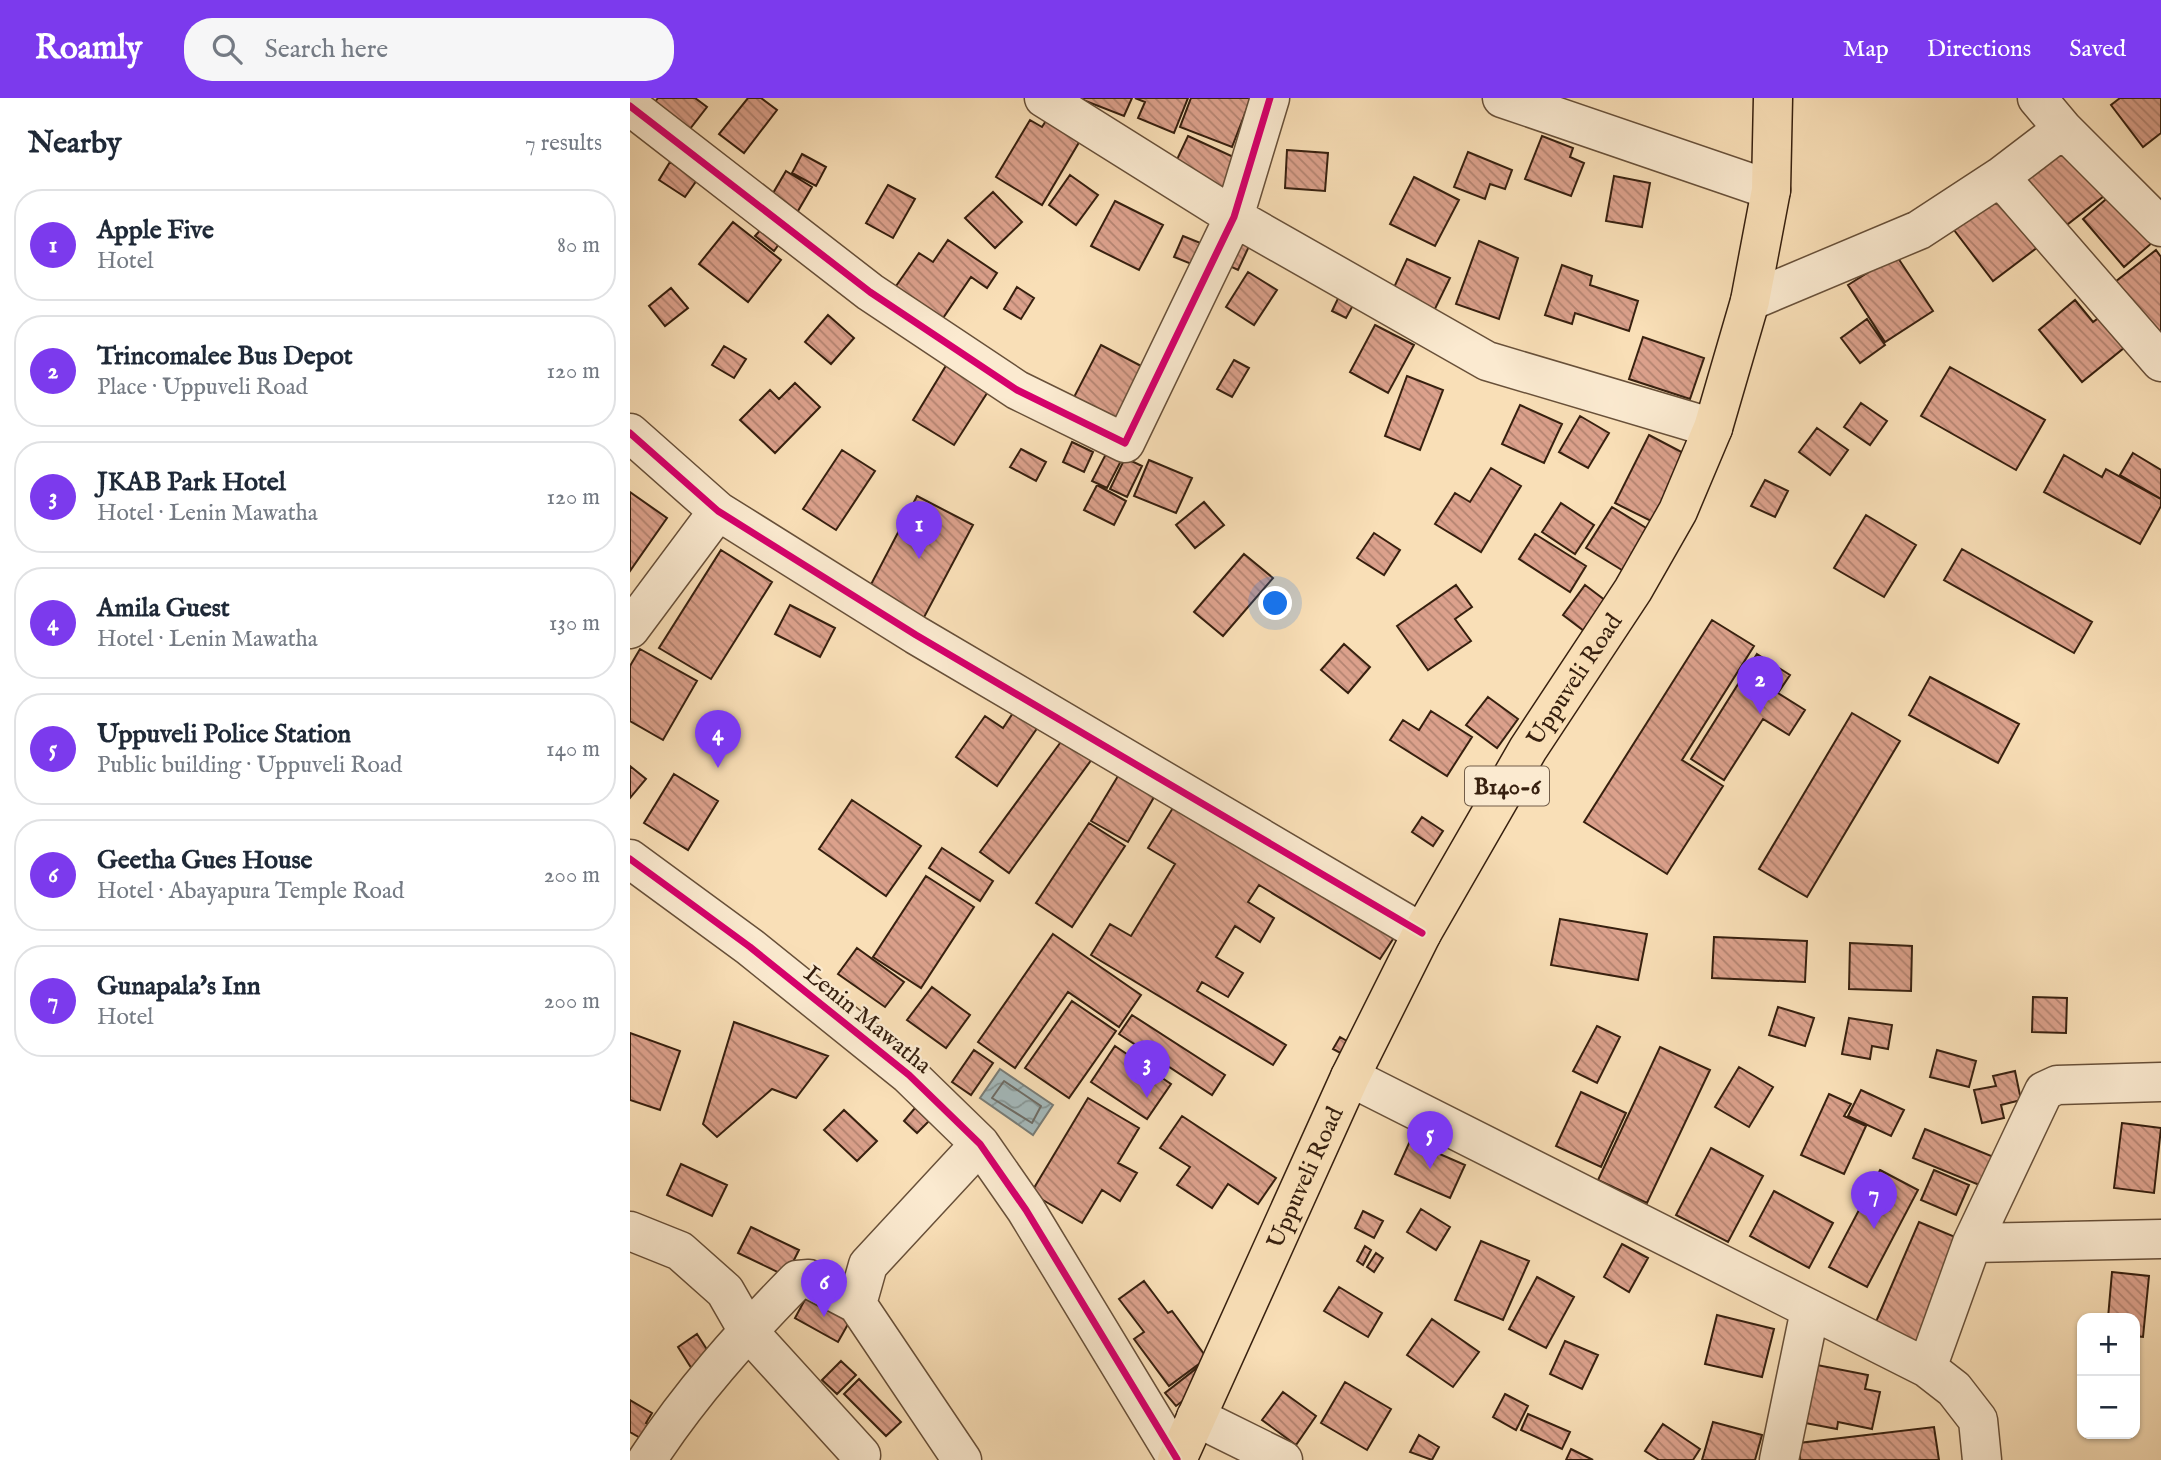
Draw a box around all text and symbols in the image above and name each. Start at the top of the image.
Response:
search box [184,18,674,81]
text: Roamly [35,28,142,70]
icon: search [208,30,246,68]
text: Search here [264,33,388,66]
text: Map [1843,34,1889,65]
text: Directions [1927,34,2031,65]
text: Saved [2069,34,2126,65]
text: Nearby [28,125,121,163]
text: 7 results [525,129,602,158]
text: Apple Five [97,214,214,247]
text: 1 [49,231,57,260]
text: 80 m [557,231,600,260]
text: Hotel [97,247,154,276]
text: Trincomalee Bus Depot [97,340,353,373]
text: 2 [48,357,58,386]
text: 120 m [547,357,600,386]
text: Place · Uppuveli Road [97,373,308,402]
text: JKAB Park Hotel [97,466,286,499]
text: 3 [49,483,57,512]
text: 120 m [547,483,600,512]
text: Hotel · Lenin Mawatha [97,499,318,528]
pin: 1 [896,501,942,559]
your location [1258,586,1292,620]
text: Amila Guest [97,592,230,625]
street label: Uppuveli Road [1520,608,1630,752]
text: 4 [47,609,59,638]
text: 130 m [549,609,600,638]
text: Hotel · Lenin Mawatha [97,625,318,654]
pin: 2 [1737,656,1783,714]
pin: 4 [695,710,741,768]
text: Uppuveli Police Station [97,718,351,751]
text: 5 [49,735,57,764]
text: 140 m [546,735,600,764]
text: Public building · Uppuveli Road [97,751,402,780]
road number: B140-6 [1465,766,1549,806]
text: Geetha Gues House [97,844,313,877]
text: 6 [48,861,58,890]
text: 200 m [544,861,600,890]
text: Hotel · Abayapura Temple Road [97,877,404,906]
street label: Lenin Mawatha [797,959,938,1082]
text: Gunapala's Inn [97,970,261,1003]
text: 7 [48,987,58,1016]
text: 200 m [544,987,600,1016]
text: Hotel [97,1003,154,1032]
pin: 3 [1124,1040,1170,1098]
street label: Uppuveli Road [1261,1102,1352,1254]
pin: 5 [1407,1111,1453,1169]
pin: 7 [1851,1171,1897,1229]
pin: 6 [801,1259,847,1317]
map controls [2077,1313,2140,1439]
button: + [2077,1313,2140,1376]
button: − [2077,1376,2140,1439]

